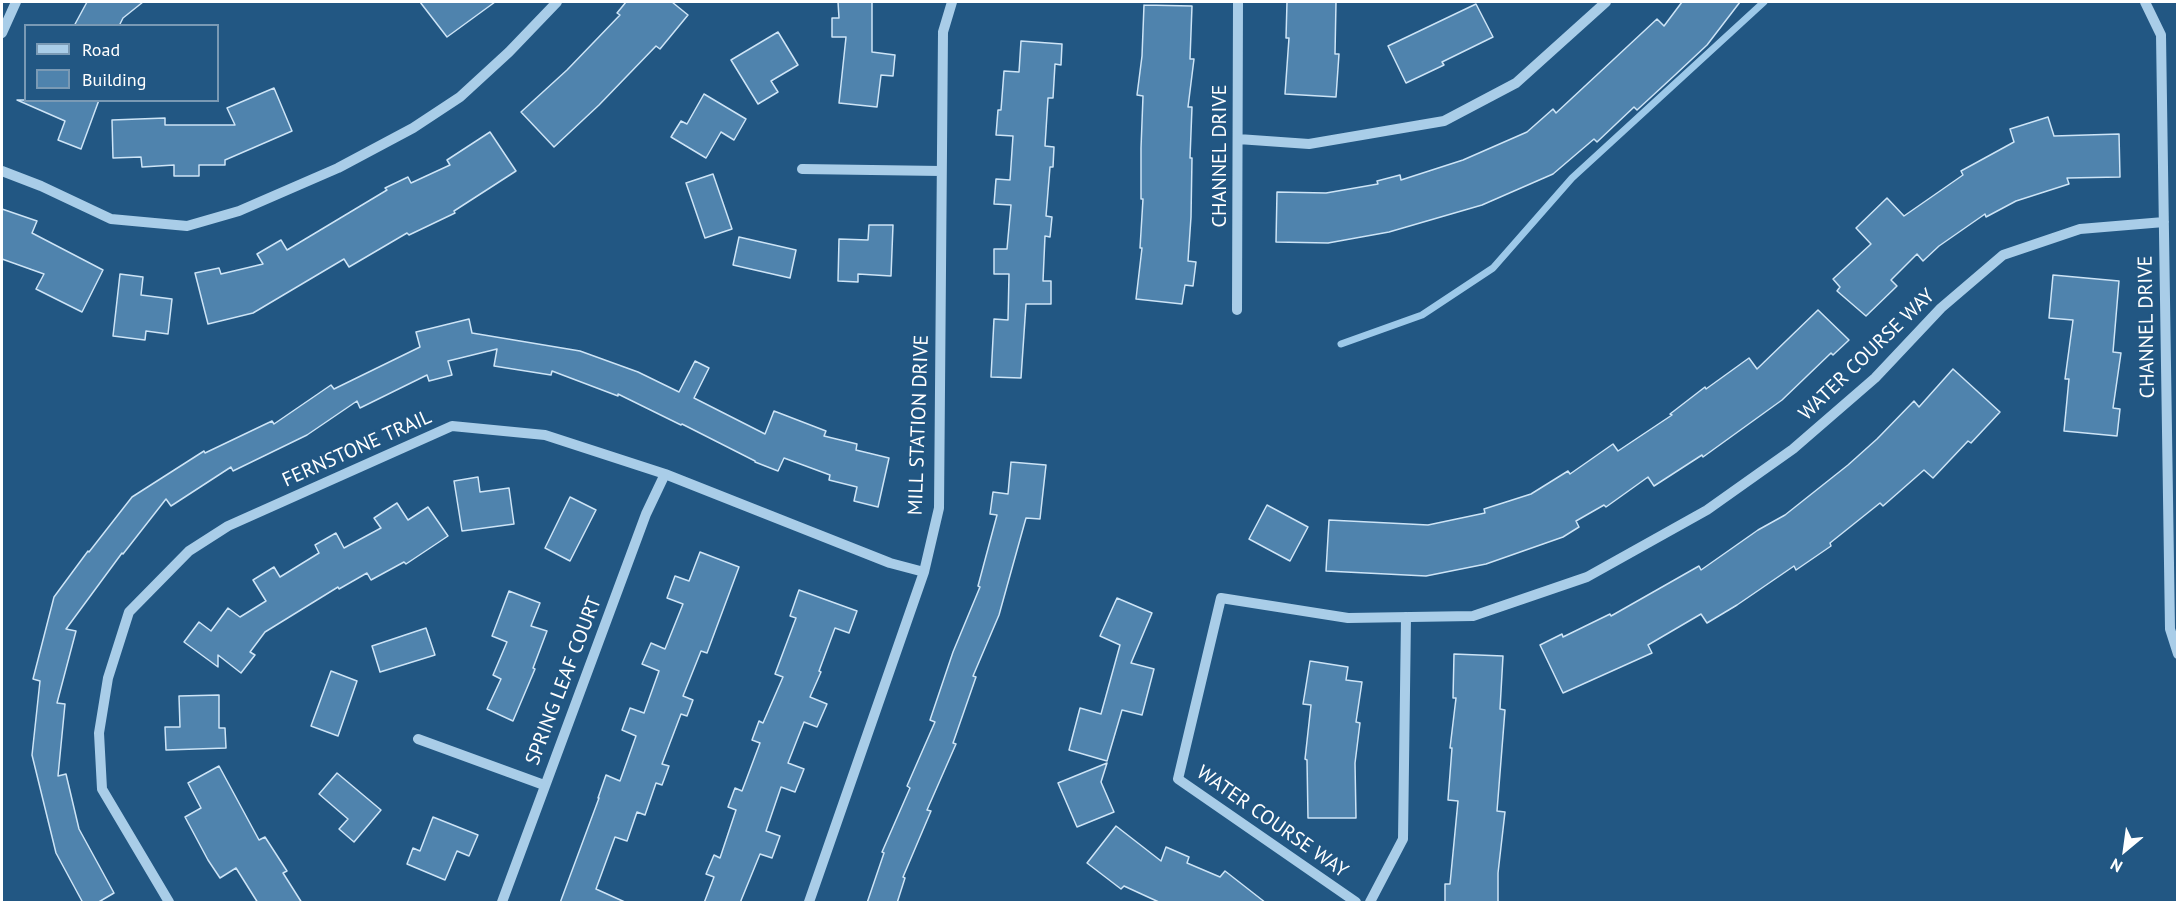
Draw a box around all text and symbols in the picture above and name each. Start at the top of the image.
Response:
legend [24,24,219,102]
text: Road [82,38,120,61]
text: Building [82,68,146,91]
street label: CHANNEL DRIVE [1208,85,1232,227]
street label: CHANNEL DRIVE [2134,255,2160,399]
street label: WATER COURSE WAY [1794,284,1940,426]
street label: MILL STATION DRIVE [904,334,934,516]
street label: FERNSTONE TRAIL [279,405,435,493]
street label: SPRING LEAF COURT [521,593,607,769]
street label: WATER COURSE WAY [1192,761,1352,883]
north arrow [2095,820,2155,880]
text: N [2107,854,2126,877]

